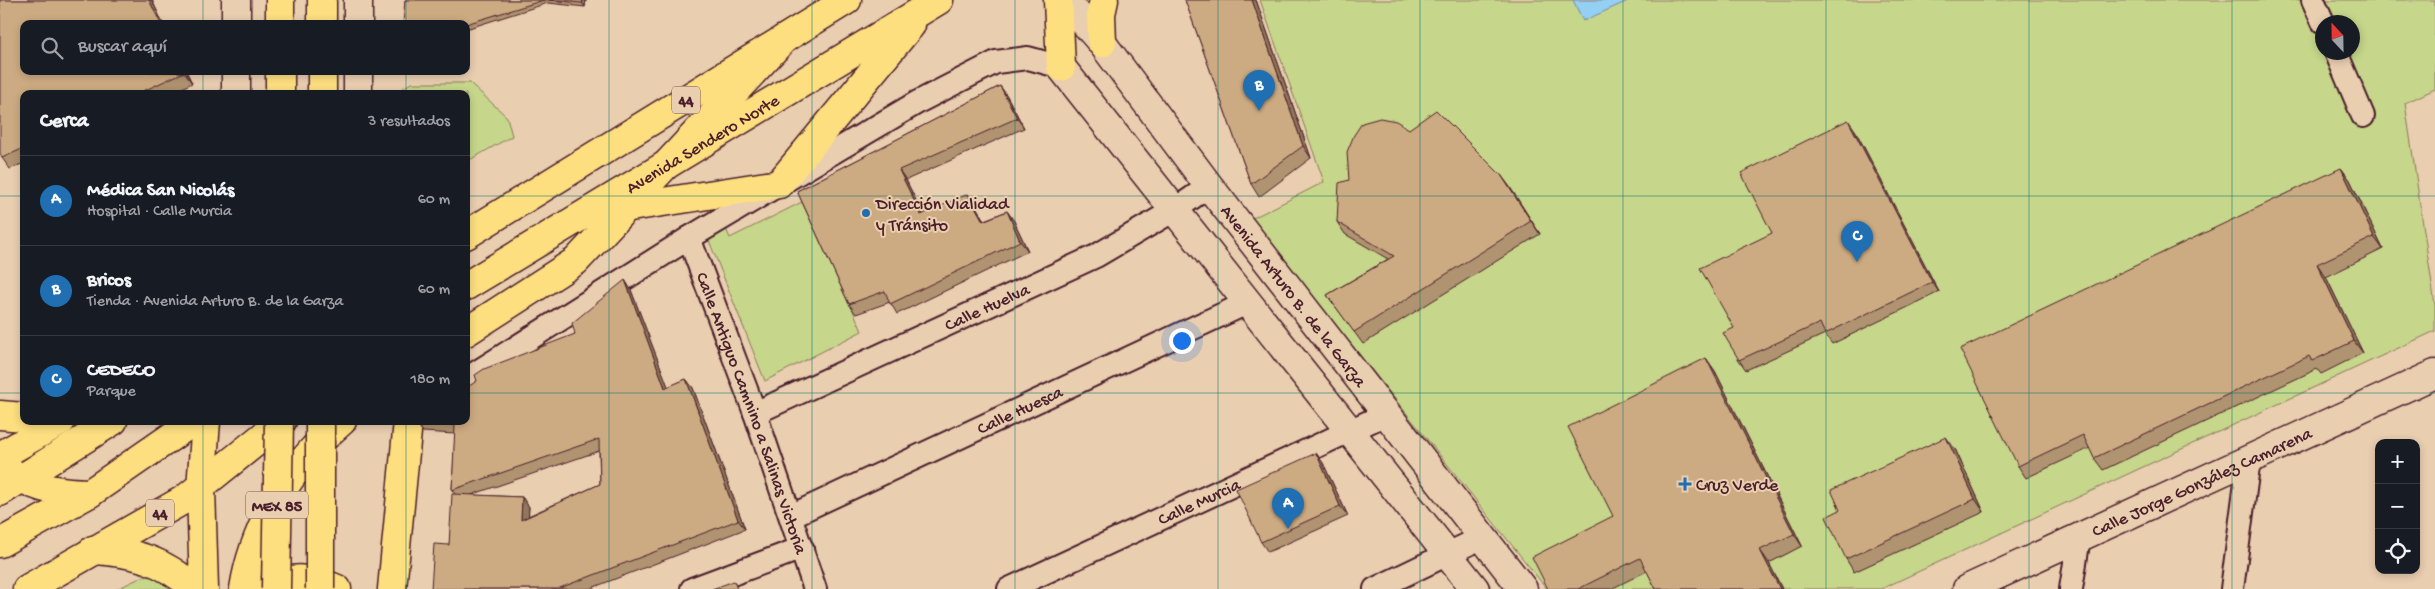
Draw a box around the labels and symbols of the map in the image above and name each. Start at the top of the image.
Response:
north arrow [2315,15,2360,60]
pin: B [1243,70,1275,111]
road number: 44 [672,86,700,114]
street label: Avenida Sendero Norte [623,91,785,200]
place label: Dirección Vialidad y Tránsito [875,195,1010,237]
street label: Avenida Arturo B. de la Garza [1215,202,1370,393]
marker: Dirección Vialidad y Tránsito [860,207,872,219]
pin: C [1841,221,1873,262]
street label: Calle Antiguo Camnino a Salinas Victoria [690,270,811,558]
street label: Calle Huelva [942,280,1034,337]
your location [1169,328,1195,354]
street label: Calle Huesca [974,382,1067,441]
street label: Calle Jorge González Camarena [2089,424,2317,543]
street label: Calle Murcia [1155,475,1245,531]
place label: Cruz Verde [1696,476,1779,497]
marker: Cruz Verde [1678,477,1692,491]
pin: A [1272,488,1304,529]
road number: MEX 85 [246,492,308,518]
road number: 44 [146,499,174,526]

